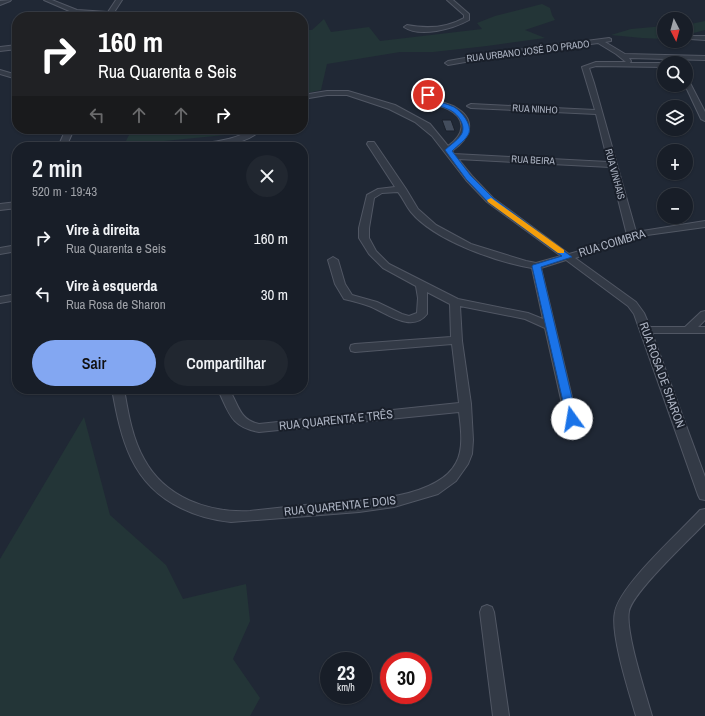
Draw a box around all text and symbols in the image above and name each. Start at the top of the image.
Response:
north arrow [657,12,693,48]
map controls [657,12,693,224]
text: 160 m [98,23,163,61]
icon: right [32,28,84,80]
street label: RUA URBANO JOSÉ DO PRADO [466,37,590,65]
button: search [657,56,693,92]
text: Rua Quarenta e Seis [98,59,237,84]
pin [411,78,445,112]
icon: arrive [417,84,439,106]
button: layers [657,100,693,136]
street label: RUA NINHO [512,101,558,117]
icon: left [86,104,108,126]
icon: ahead [128,104,150,126]
icon: ahead [170,104,192,126]
icon: right [212,104,234,126]
button: + [657,144,693,180]
street label: RUA VINHAIS [602,147,628,201]
text: 2 min [32,152,83,184]
street label: RUA BEIRA [511,152,556,168]
button: close [246,155,288,197]
text: 520 m · 19:43 [32,183,97,200]
button: − [657,188,693,224]
text: Vire à direita [66,219,140,240]
street label: RUA COIMBRA [577,225,648,261]
icon: right [32,227,54,249]
text: 160 m [254,228,288,249]
text: Rua Quarenta e Seis [66,240,166,257]
text: Vire à esquerda [66,275,157,296]
icon: left [32,283,54,305]
text: 30 m [261,284,288,305]
text: Rua Rosa de Sharon [66,296,166,313]
street label: RUA ROSA DE SHARON [635,320,689,430]
button: Sair [32,340,156,386]
button: Compartilhar [164,340,288,386]
position arrow [551,398,593,440]
street label: RUA QUARENTA E TRÊS [278,406,394,434]
street label: RUA QUARENTA E DOIS [283,492,397,520]
speed limit sign: 30 [380,652,432,704]
text: 23 [337,659,355,686]
text: km/h [337,681,355,694]

